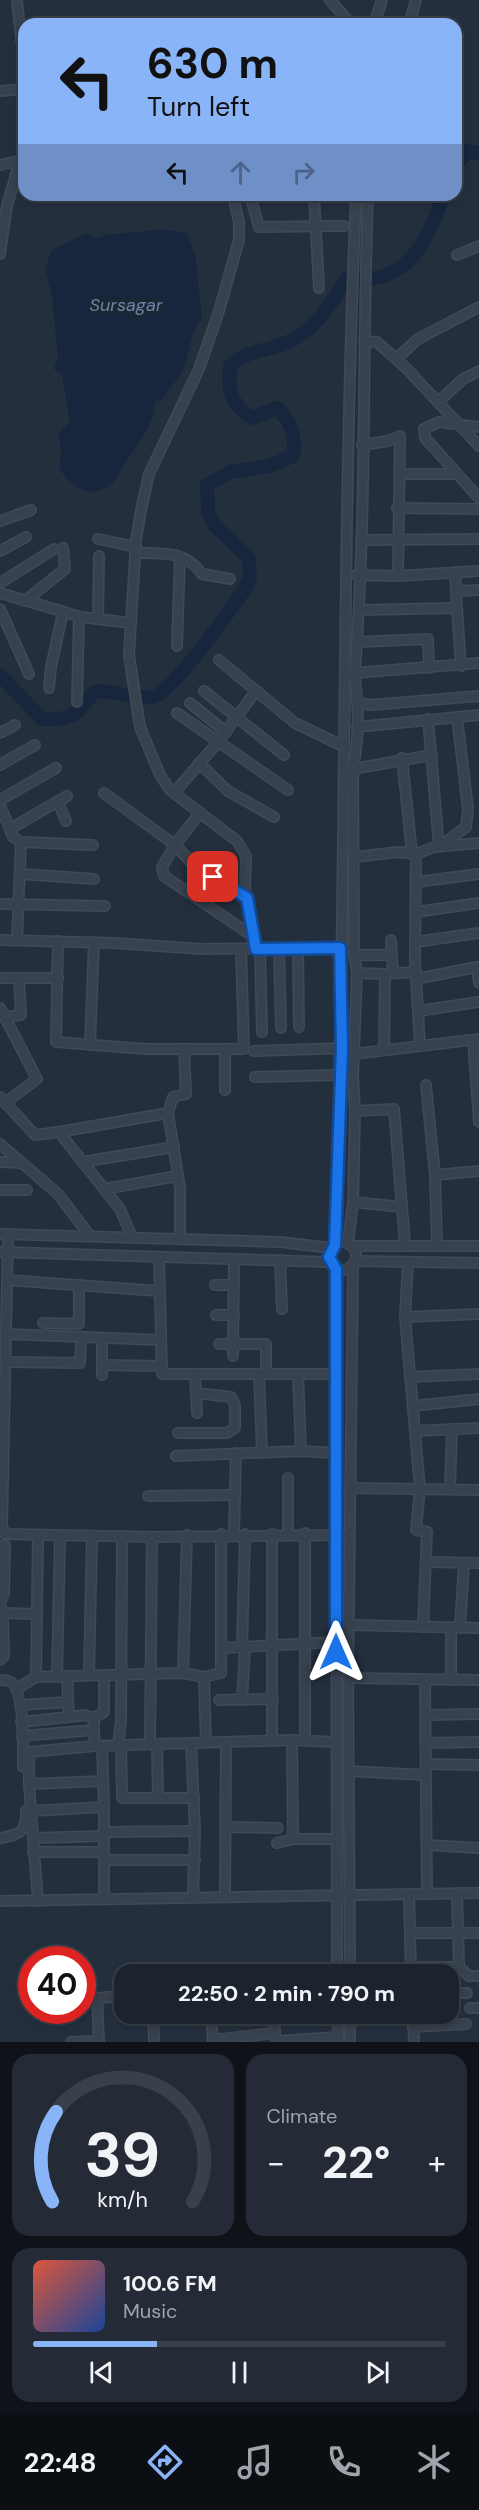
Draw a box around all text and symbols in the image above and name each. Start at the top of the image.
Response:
text: 630 m [147,36,278,91]
icon: left [48,42,126,120]
text: Turn left [147,89,250,124]
icon: left [161,156,194,189]
icon: ahead [224,156,257,189]
icon: right [287,156,320,189]
water label: Sursagar [89,293,164,317]
pin [187,851,238,902]
icon: arrive [196,860,229,893]
position arrow [304,1620,368,1684]
speed limit sign: 40 [18,1946,96,2024]
text: 22:50 · 2 min · 790 m [178,1979,395,2008]
text: Climate [267,2103,337,2129]
text: 39 [85,2114,161,2195]
text: 22° [322,2133,390,2192]
text: − [267,2141,285,2184]
text: + [428,2141,446,2184]
text: km/h [97,2186,148,2214]
text: 100.6 FM [123,2269,217,2298]
text: Music [123,2298,178,2324]
icon: previous [85,2356,118,2389]
icon: pause [223,2356,256,2389]
icon: next [361,2356,394,2389]
icon: directions [144,2441,186,2483]
icon: music [234,2441,276,2483]
icon: phone [323,2441,365,2483]
icon: climate [413,2441,455,2483]
text: 22:48 [24,2445,97,2480]

